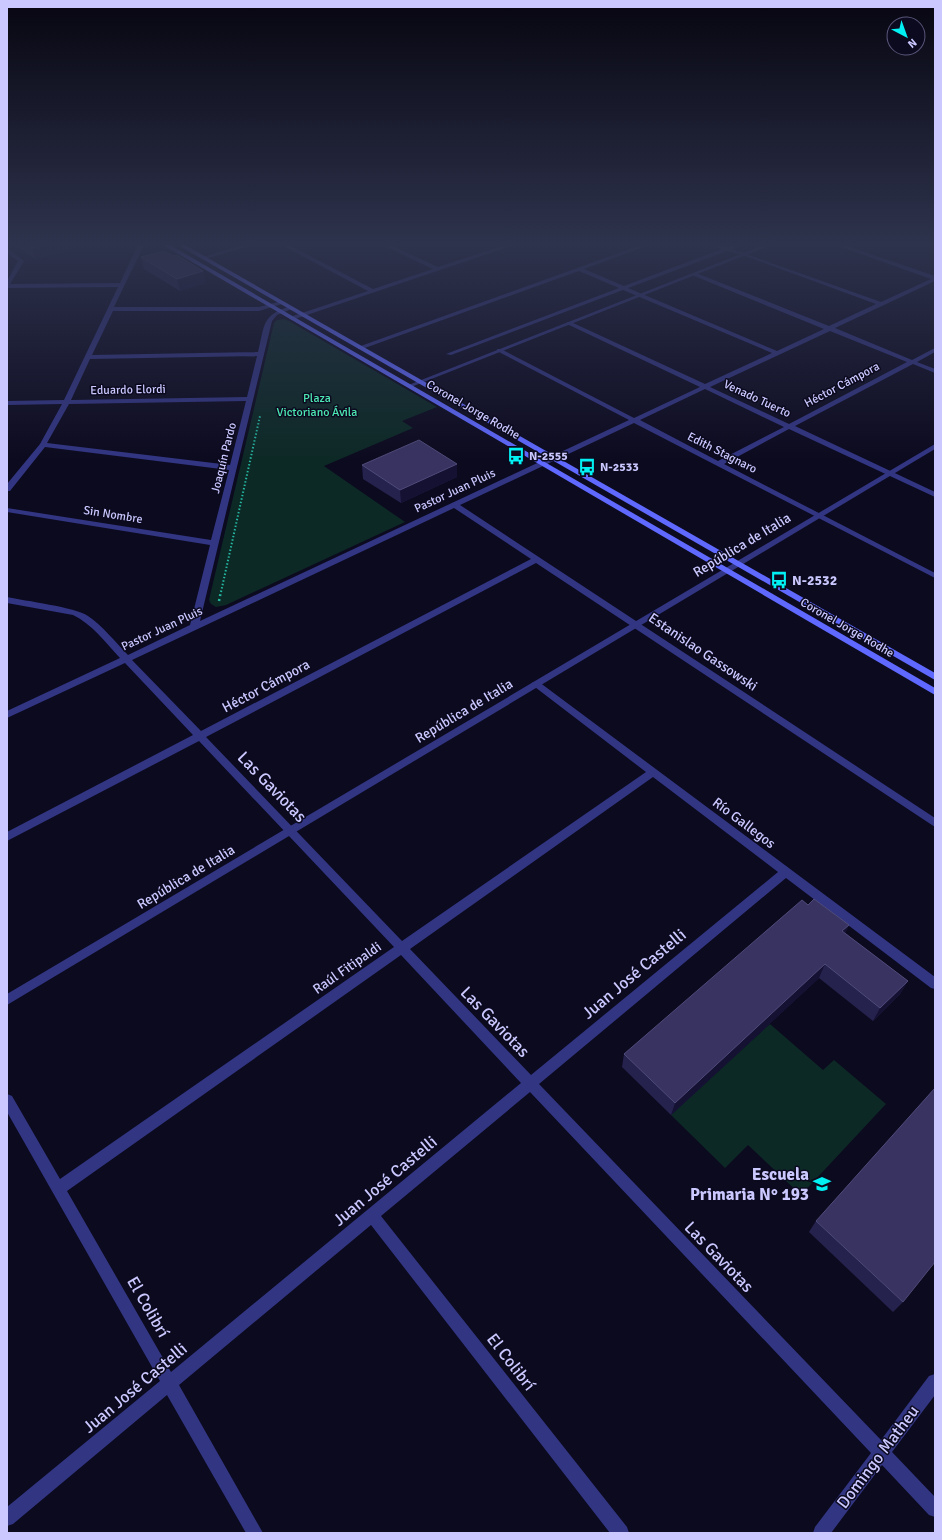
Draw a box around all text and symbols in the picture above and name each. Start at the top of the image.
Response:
north arrow [886,16,926,56]
text: N [905,36,919,51]
street label: Héctor Cámpora [802,359,882,411]
street label: Coronel Jorge Rodhe [424,377,522,443]
street label: Venado Tuerto [721,377,793,421]
street label: Eduardo Elordi [90,382,166,398]
park label: Plaza Victoriano Ávila [277,391,357,420]
street label: Joaquín Pardo [208,421,240,495]
street label: Edith Stagnaro [685,429,759,477]
bus stop icon: N-2555 [506,446,526,466]
place label: N-2555 [529,449,568,464]
bus stop icon: N-2533 [577,457,597,477]
place label: N-2533 [600,460,639,475]
street label: Pastor Juan Pluis [412,466,498,516]
street label: Sin Nombre [82,503,144,527]
street label: República de Italia [690,509,794,581]
bus stop icon: N-2532 [769,570,789,590]
place label: N-2532 [792,572,837,589]
street label: Coronel Jorge Rodhe [798,595,896,661]
street label: Pastor Juan Pluis [119,604,205,654]
street label: Estanislao Gassowski [645,609,761,695]
street label: Héctor Cámpora [219,656,313,716]
street label: República de Italia [412,675,516,747]
street label: Las Gaviotas [233,747,311,827]
street label: Río Gallegos [709,794,779,852]
street label: República de Italia [134,841,238,913]
street label: Juan José Castelli [578,924,690,1024]
street label: Raúl Fitipaldi [309,938,385,998]
street label: Las Gaviotas [456,982,534,1062]
street label: Juan José Castelli [329,1131,441,1231]
place label: Escuela Primaria N° 193 [690,1164,809,1205]
school or university icon: Escuela Primaria N° 193 [812,1174,832,1194]
street label: Las Gaviotas [680,1217,758,1297]
street label: El Colibrí [122,1273,174,1342]
street label: El Colibrí [482,1329,540,1395]
street label: Juan José Castelli [79,1338,191,1438]
street label: Domingo Matheu [832,1401,924,1513]

